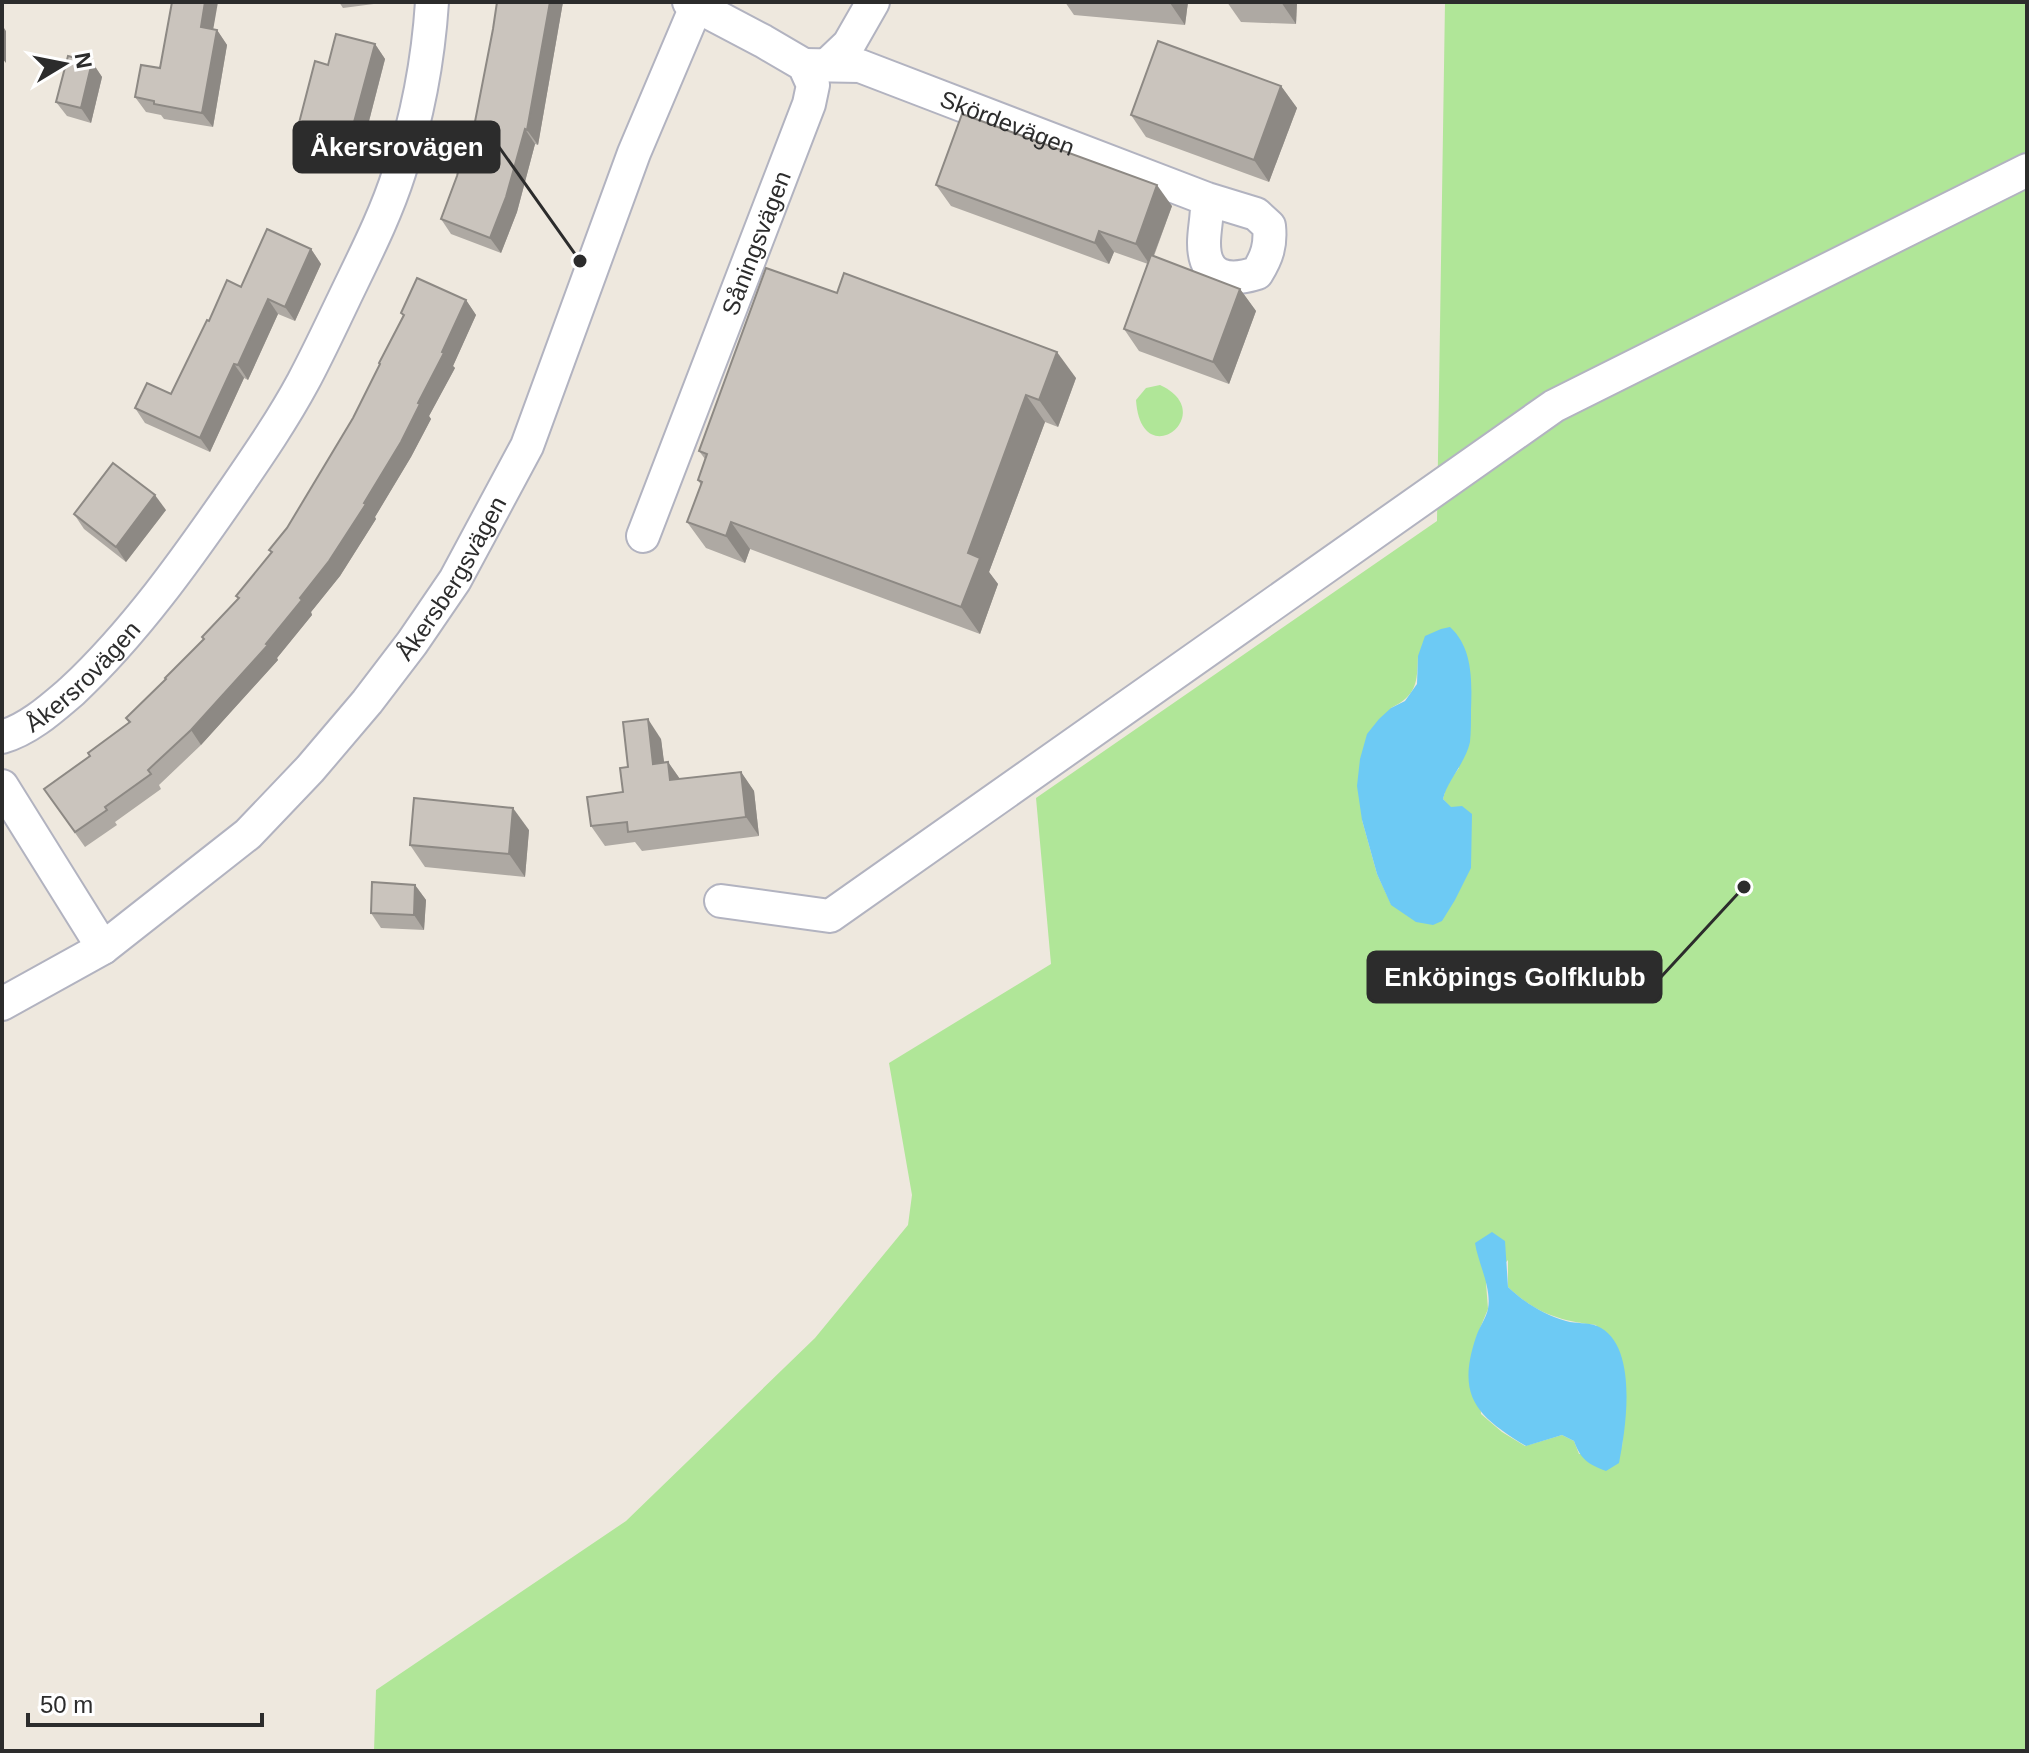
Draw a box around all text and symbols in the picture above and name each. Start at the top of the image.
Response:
north arrow [24,24,104,104]
text: N [70,51,97,71]
street label: Skördevägen [937,85,1078,160]
callout: Åkersrovägen [294,122,499,172]
text: Åkersrovägen [310,132,484,162]
street label: Såningsvägen [716,167,796,319]
street label: Åkersbergsvägen [391,491,511,665]
street label: Åkersrovägen [20,615,145,737]
callout: Enköpings Golfklubb [1368,952,1661,1002]
text: Enköpings Golfklubb [1384,962,1646,992]
scale bar [28,1677,262,1727]
text: 50 m [40,1691,93,1718]

